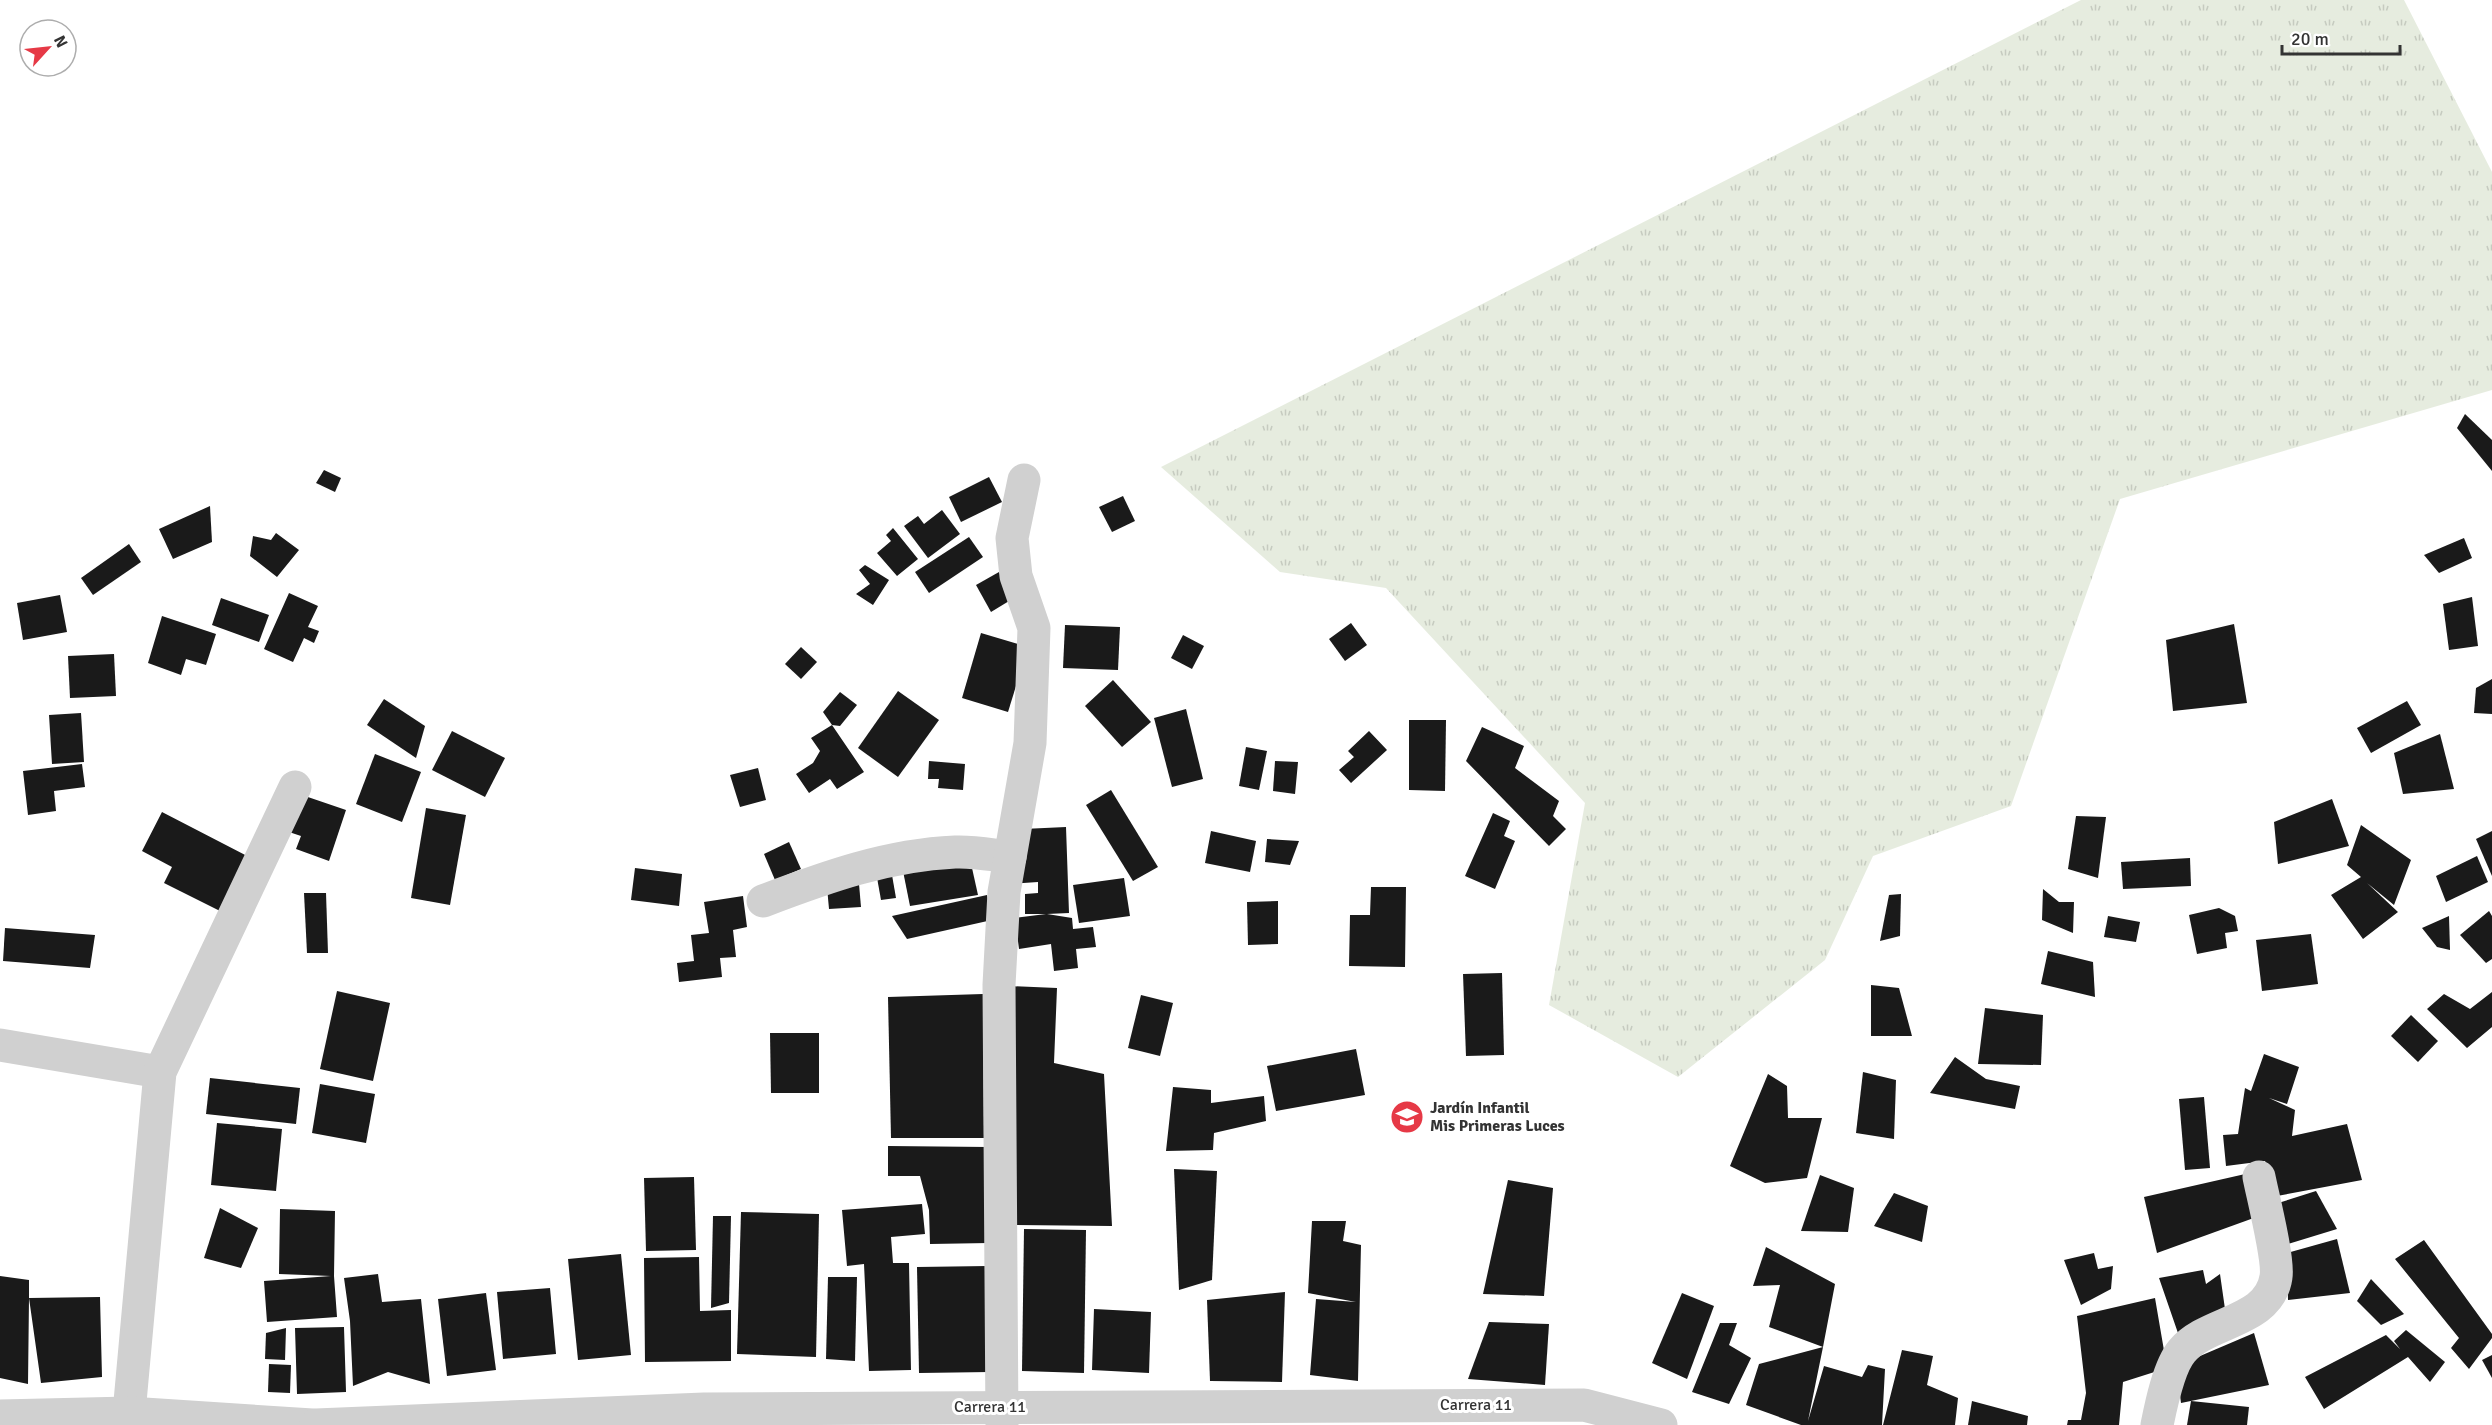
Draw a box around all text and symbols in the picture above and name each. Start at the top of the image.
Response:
north arrow [18,18,78,78]
scale bar [2282,18,2400,56]
text: 20 m [2291,28,2329,50]
text: N [49,32,72,51]
place label: Jardín Infantil Mis Primeras Luces [1430,1098,1565,1136]
school or university icon: Jardín Infantil Mis Primeras Luces [1389,1099,1425,1135]
street label: Carrera 11 [1440,1395,1512,1415]
street label: Carrera 11 [954,1397,1026,1417]

